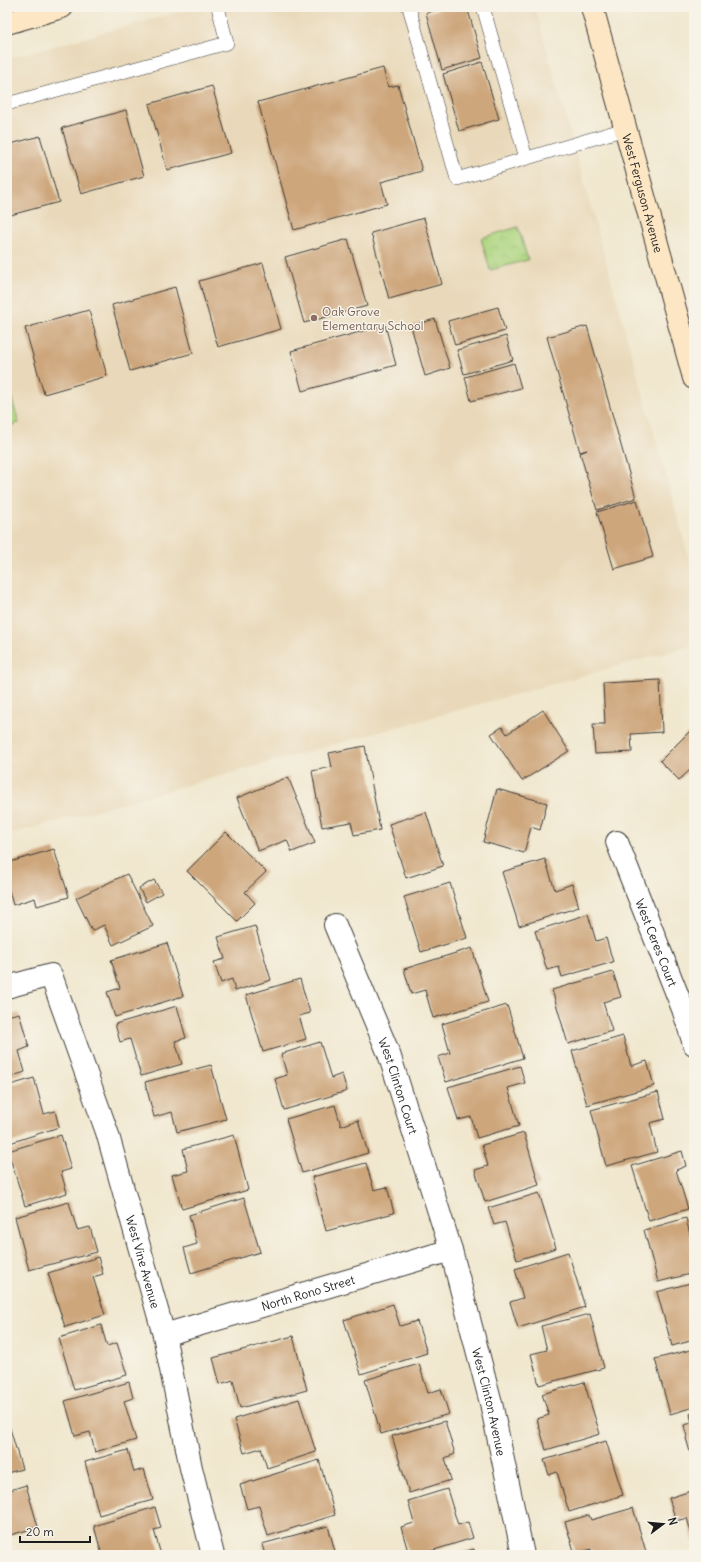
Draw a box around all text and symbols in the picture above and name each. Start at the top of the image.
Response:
street label: West Ferguson Avenue [620,132,667,254]
place label: Oak Grove Elementary School [322,304,423,333]
marker: Oak Grove Elementary School [309,313,319,323]
street label: West Ceres Court [633,896,681,989]
street label: West Clinton Court [375,1035,421,1136]
street label: West Vine Avenue [123,1213,164,1310]
street label: North Rono Street [259,1271,356,1313]
street label: West Clinton Avenue [469,1346,509,1457]
north arrow [643,1504,683,1544]
text: N [665,1516,680,1527]
scale bar [20,1518,90,1544]
text: 20 m [26,1524,54,1539]

